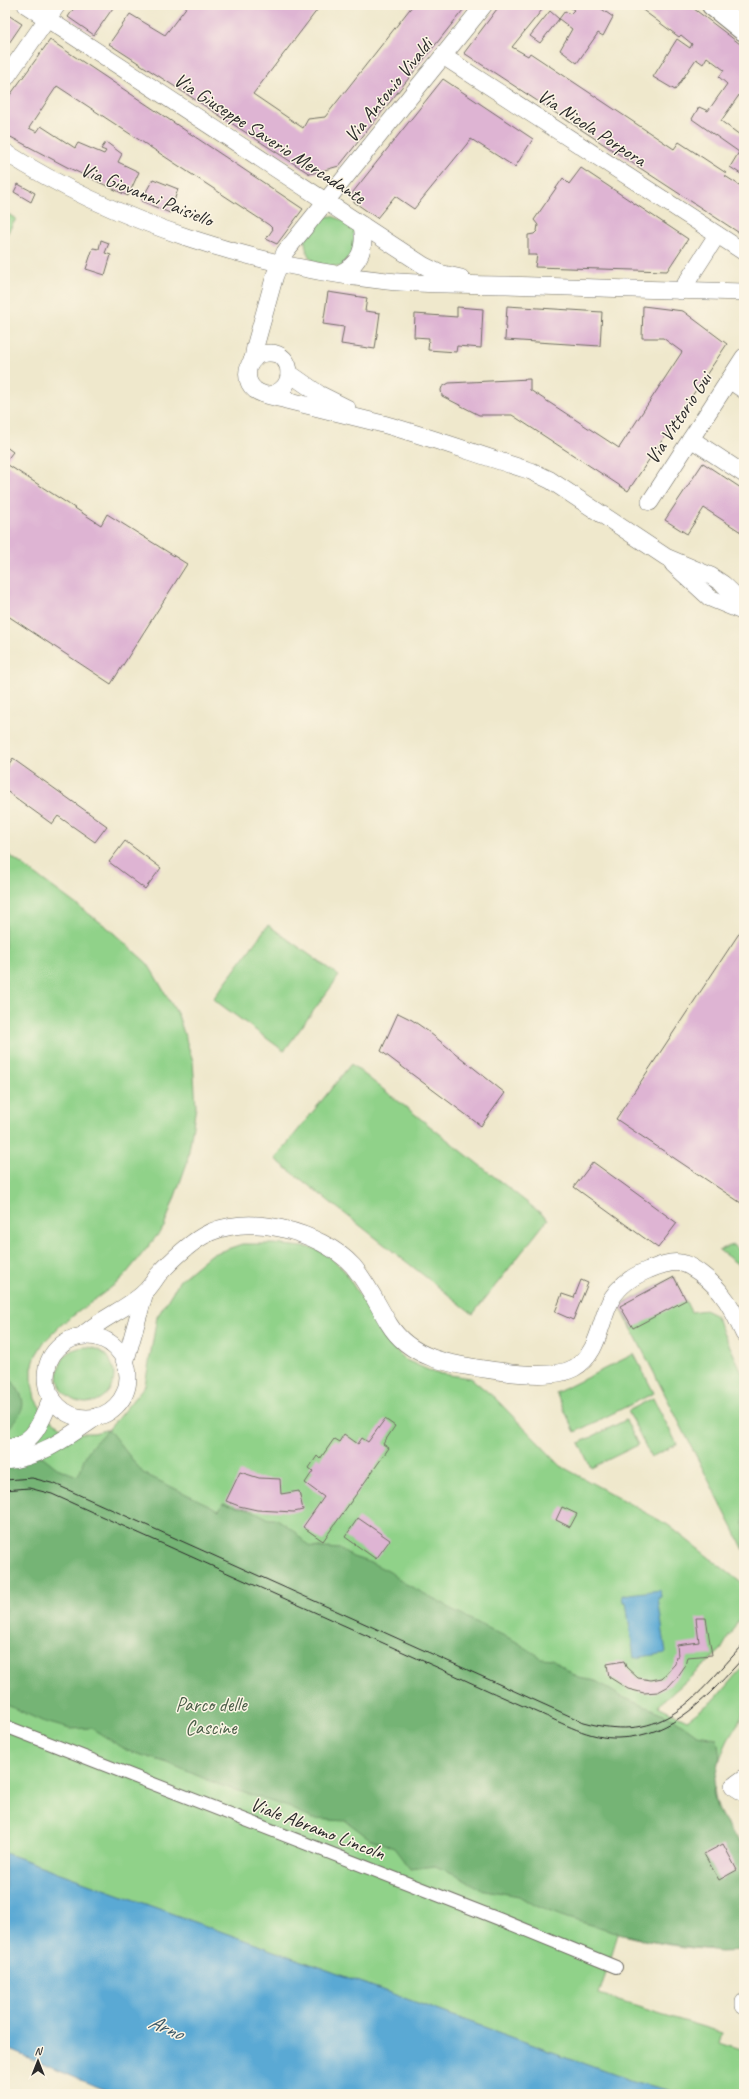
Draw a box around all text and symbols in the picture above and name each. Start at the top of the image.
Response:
street label: Via Antonio Vivaldi [339,31,440,148]
street label: Via Giuseppe Saverio Mercadante [169,67,371,211]
street label: Via Nicola Porpora [533,83,652,173]
street label: Via Giovanni Paisiello [77,157,218,233]
street label: Via Vittorio Gui [640,366,718,469]
park label: Parco delle Cascine [176,1692,248,1740]
street label: Viale Abramo Lincoln [247,1791,390,1866]
water label: Arno [145,2008,189,2047]
north arrow [18,2041,58,2081]
text: N [35,2044,44,2058]

